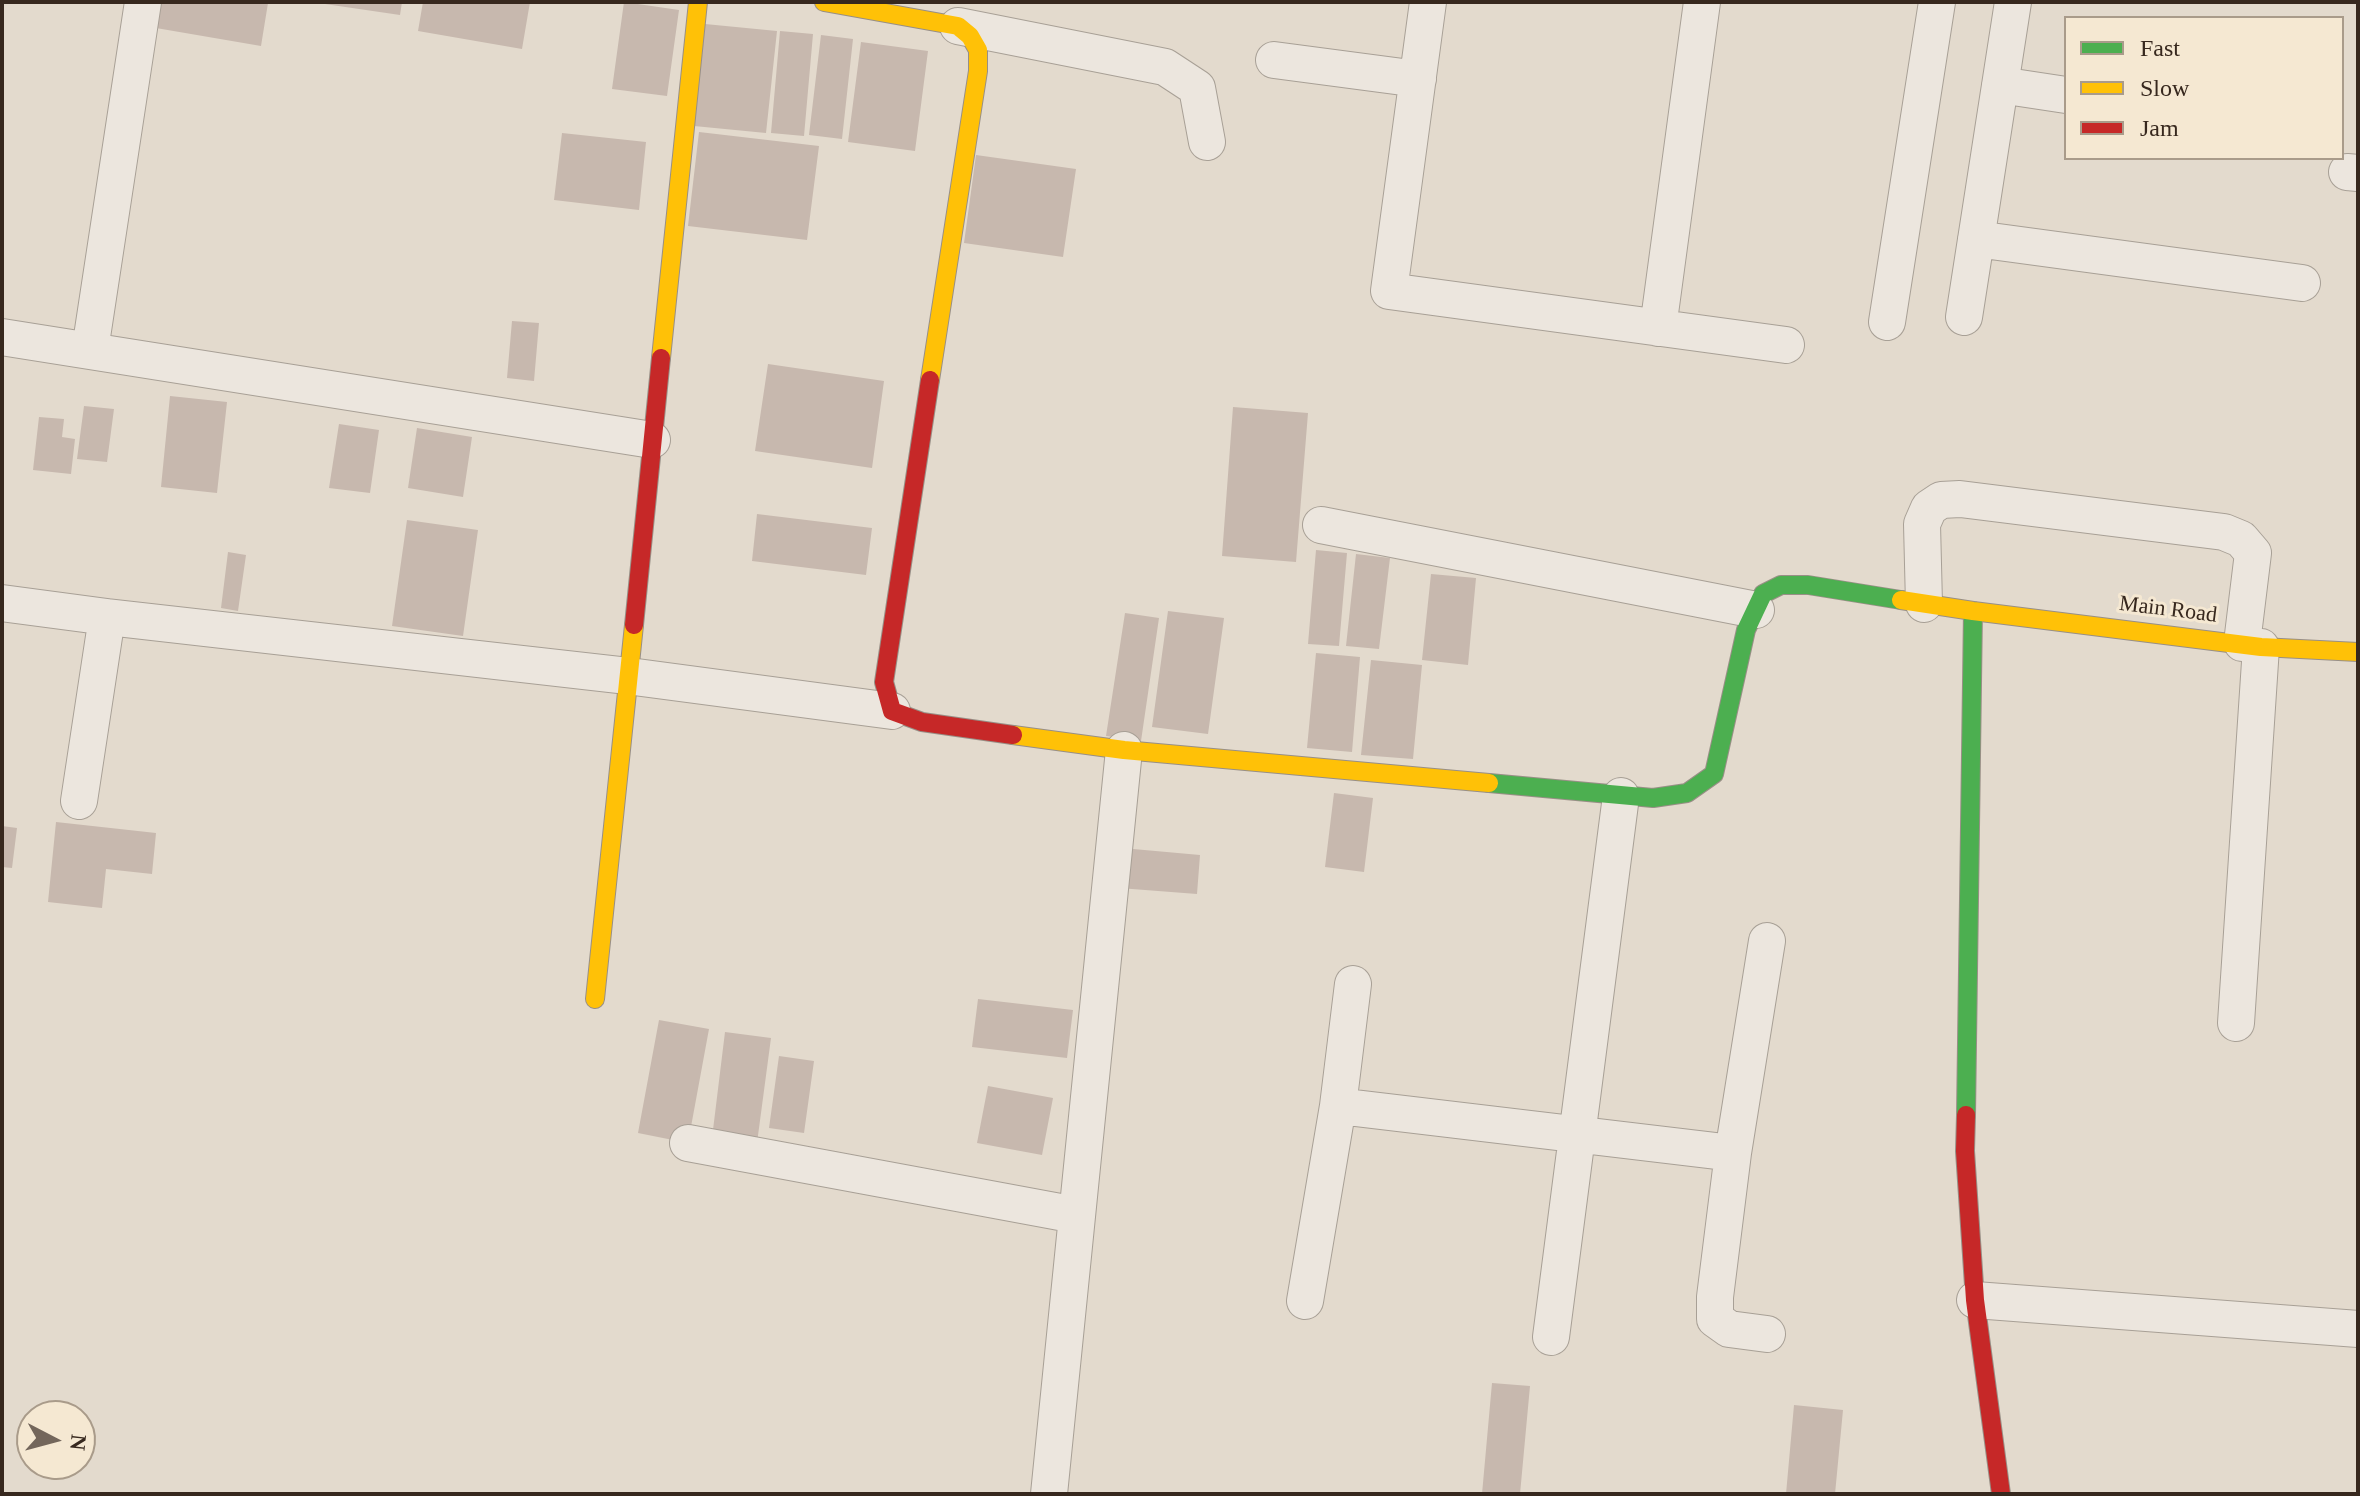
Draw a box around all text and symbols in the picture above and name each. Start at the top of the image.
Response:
legend [2064,16,2344,160]
text: Fast [2140,35,2180,61]
text: Slow [2140,75,2189,101]
text: Jam [2140,115,2179,141]
street label: Main Road [2118,591,2218,629]
north arrow [16,1400,96,1480]
text: N [65,1433,92,1452]

